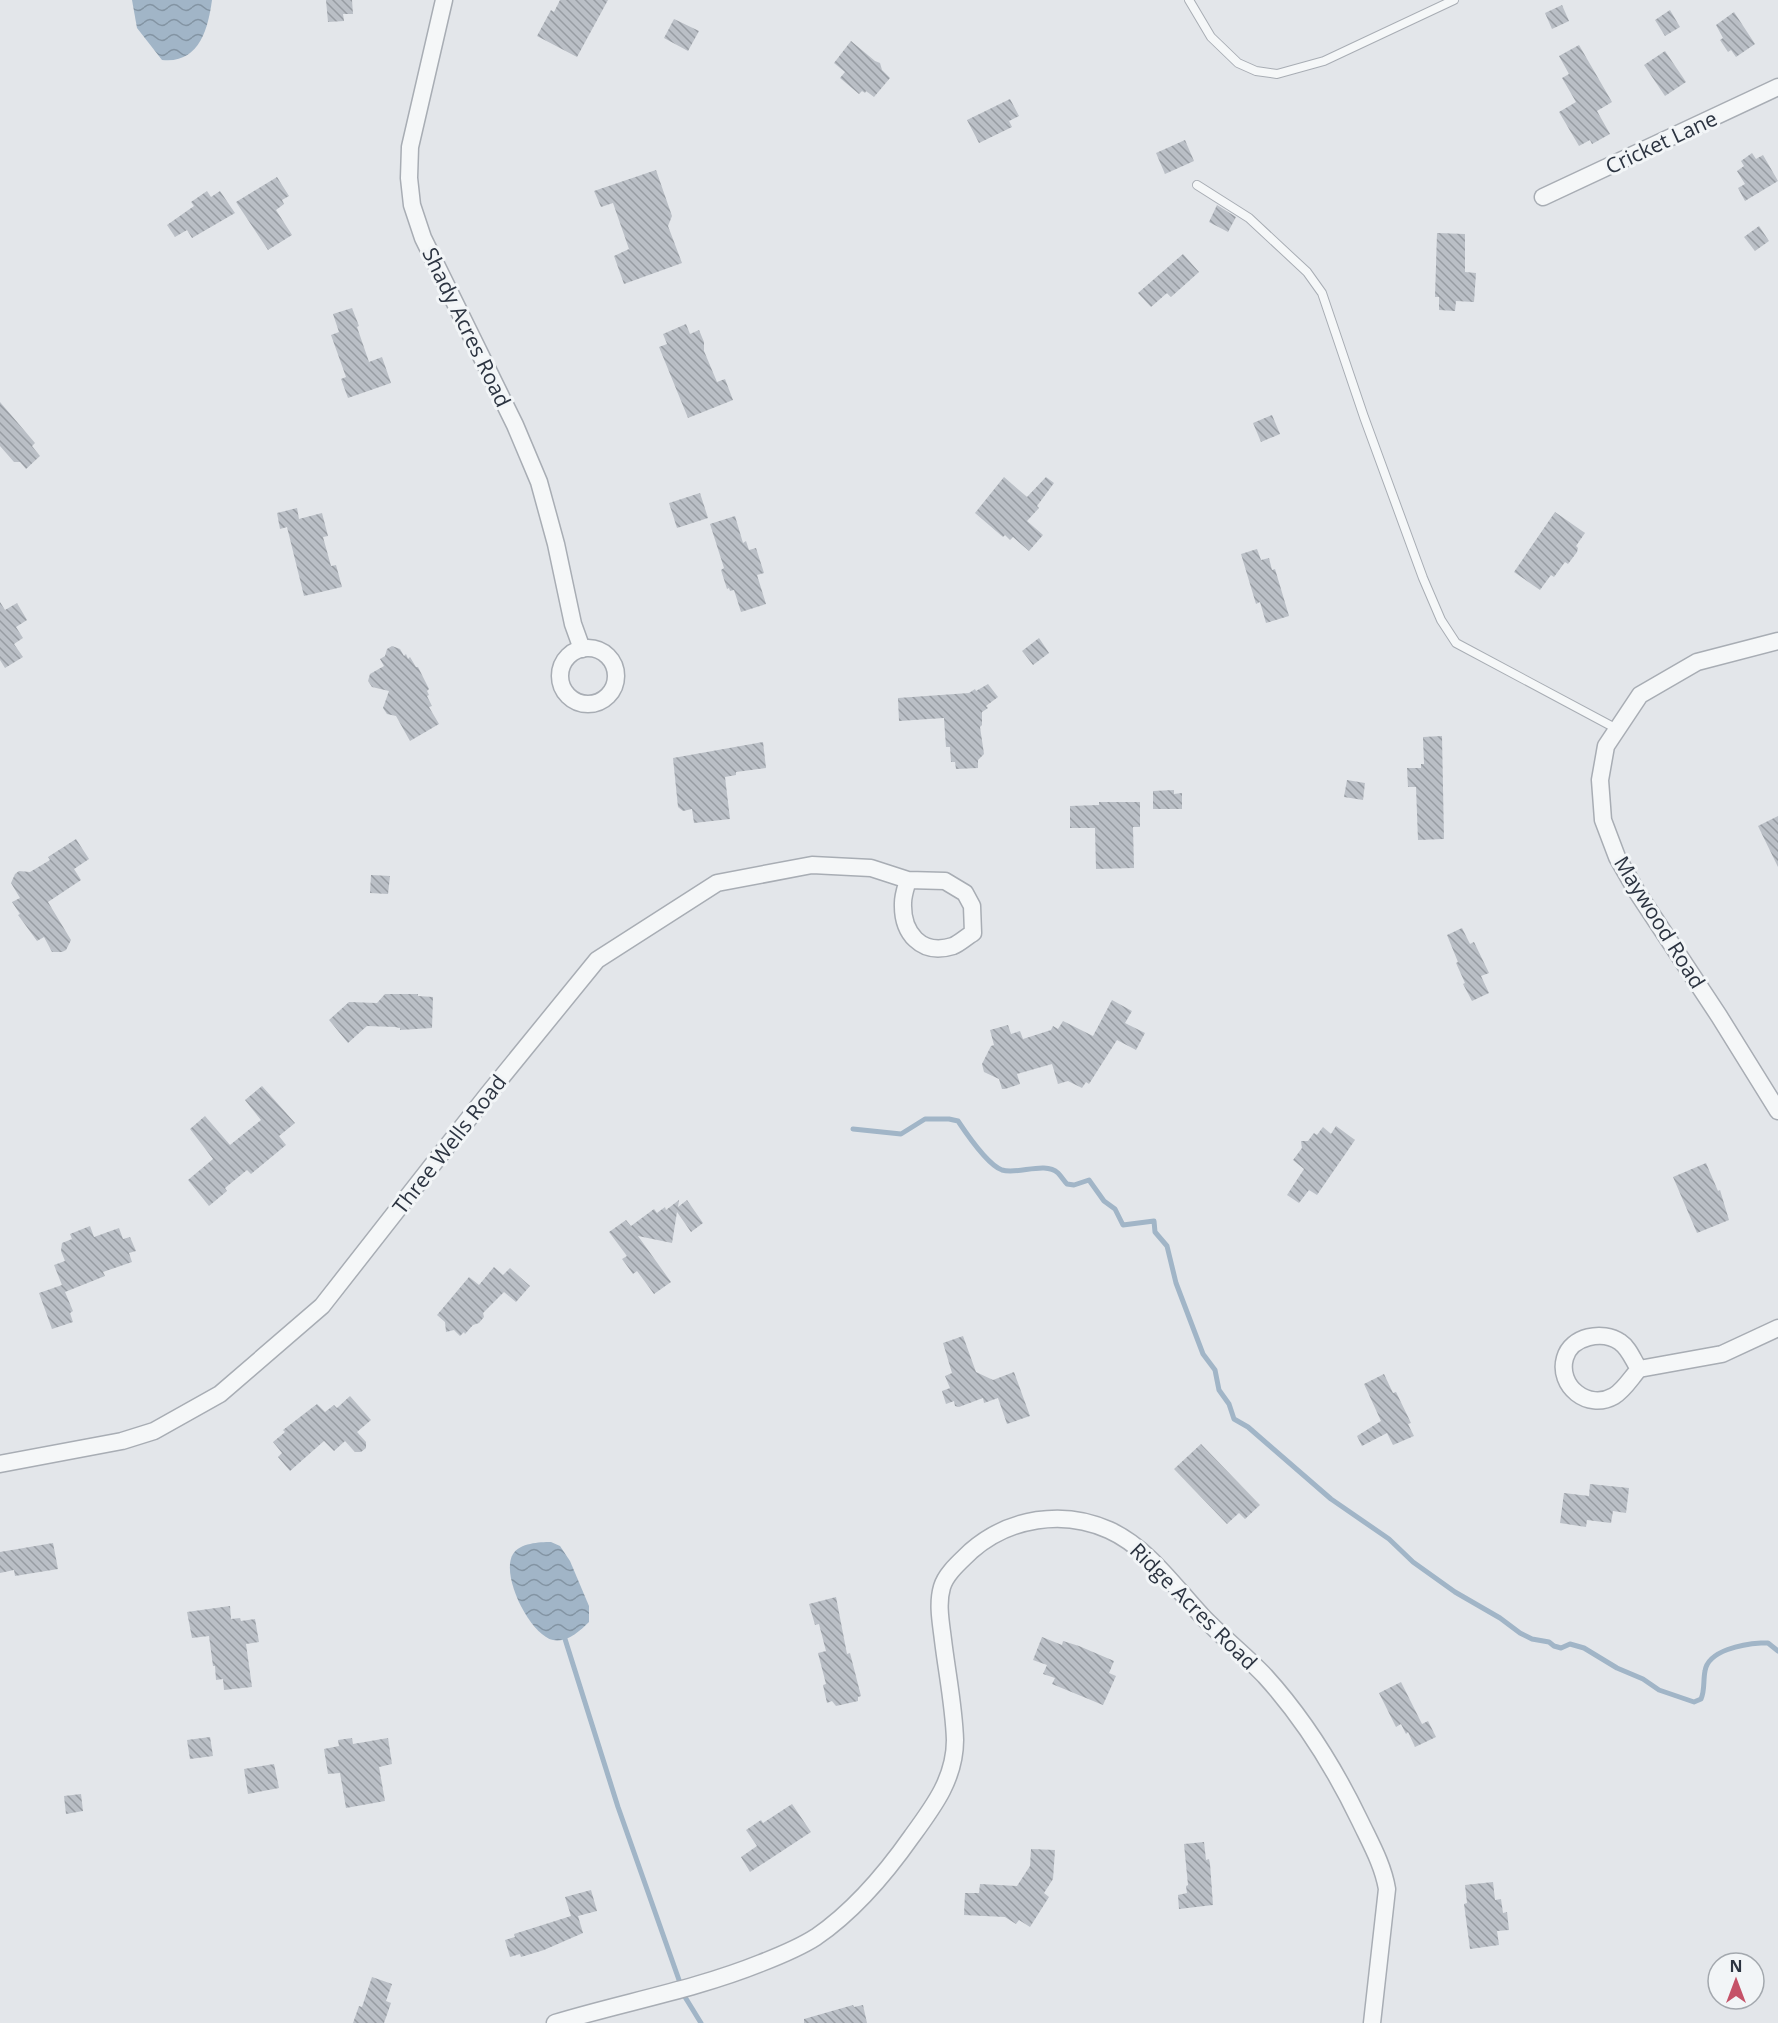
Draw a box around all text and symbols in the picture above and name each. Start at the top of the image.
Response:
street label: Cricket Lane [1601,104,1721,180]
street label: Shady Acres Road [416,243,518,411]
street label: Maywood Road [1608,851,1712,993]
street label: Three Wells Road [386,1069,512,1219]
street label: Ridge Acres Road [1124,1536,1264,1676]
north arrow [1706,1951,1766,2011]
text: N [1729,1955,1743,1977]

